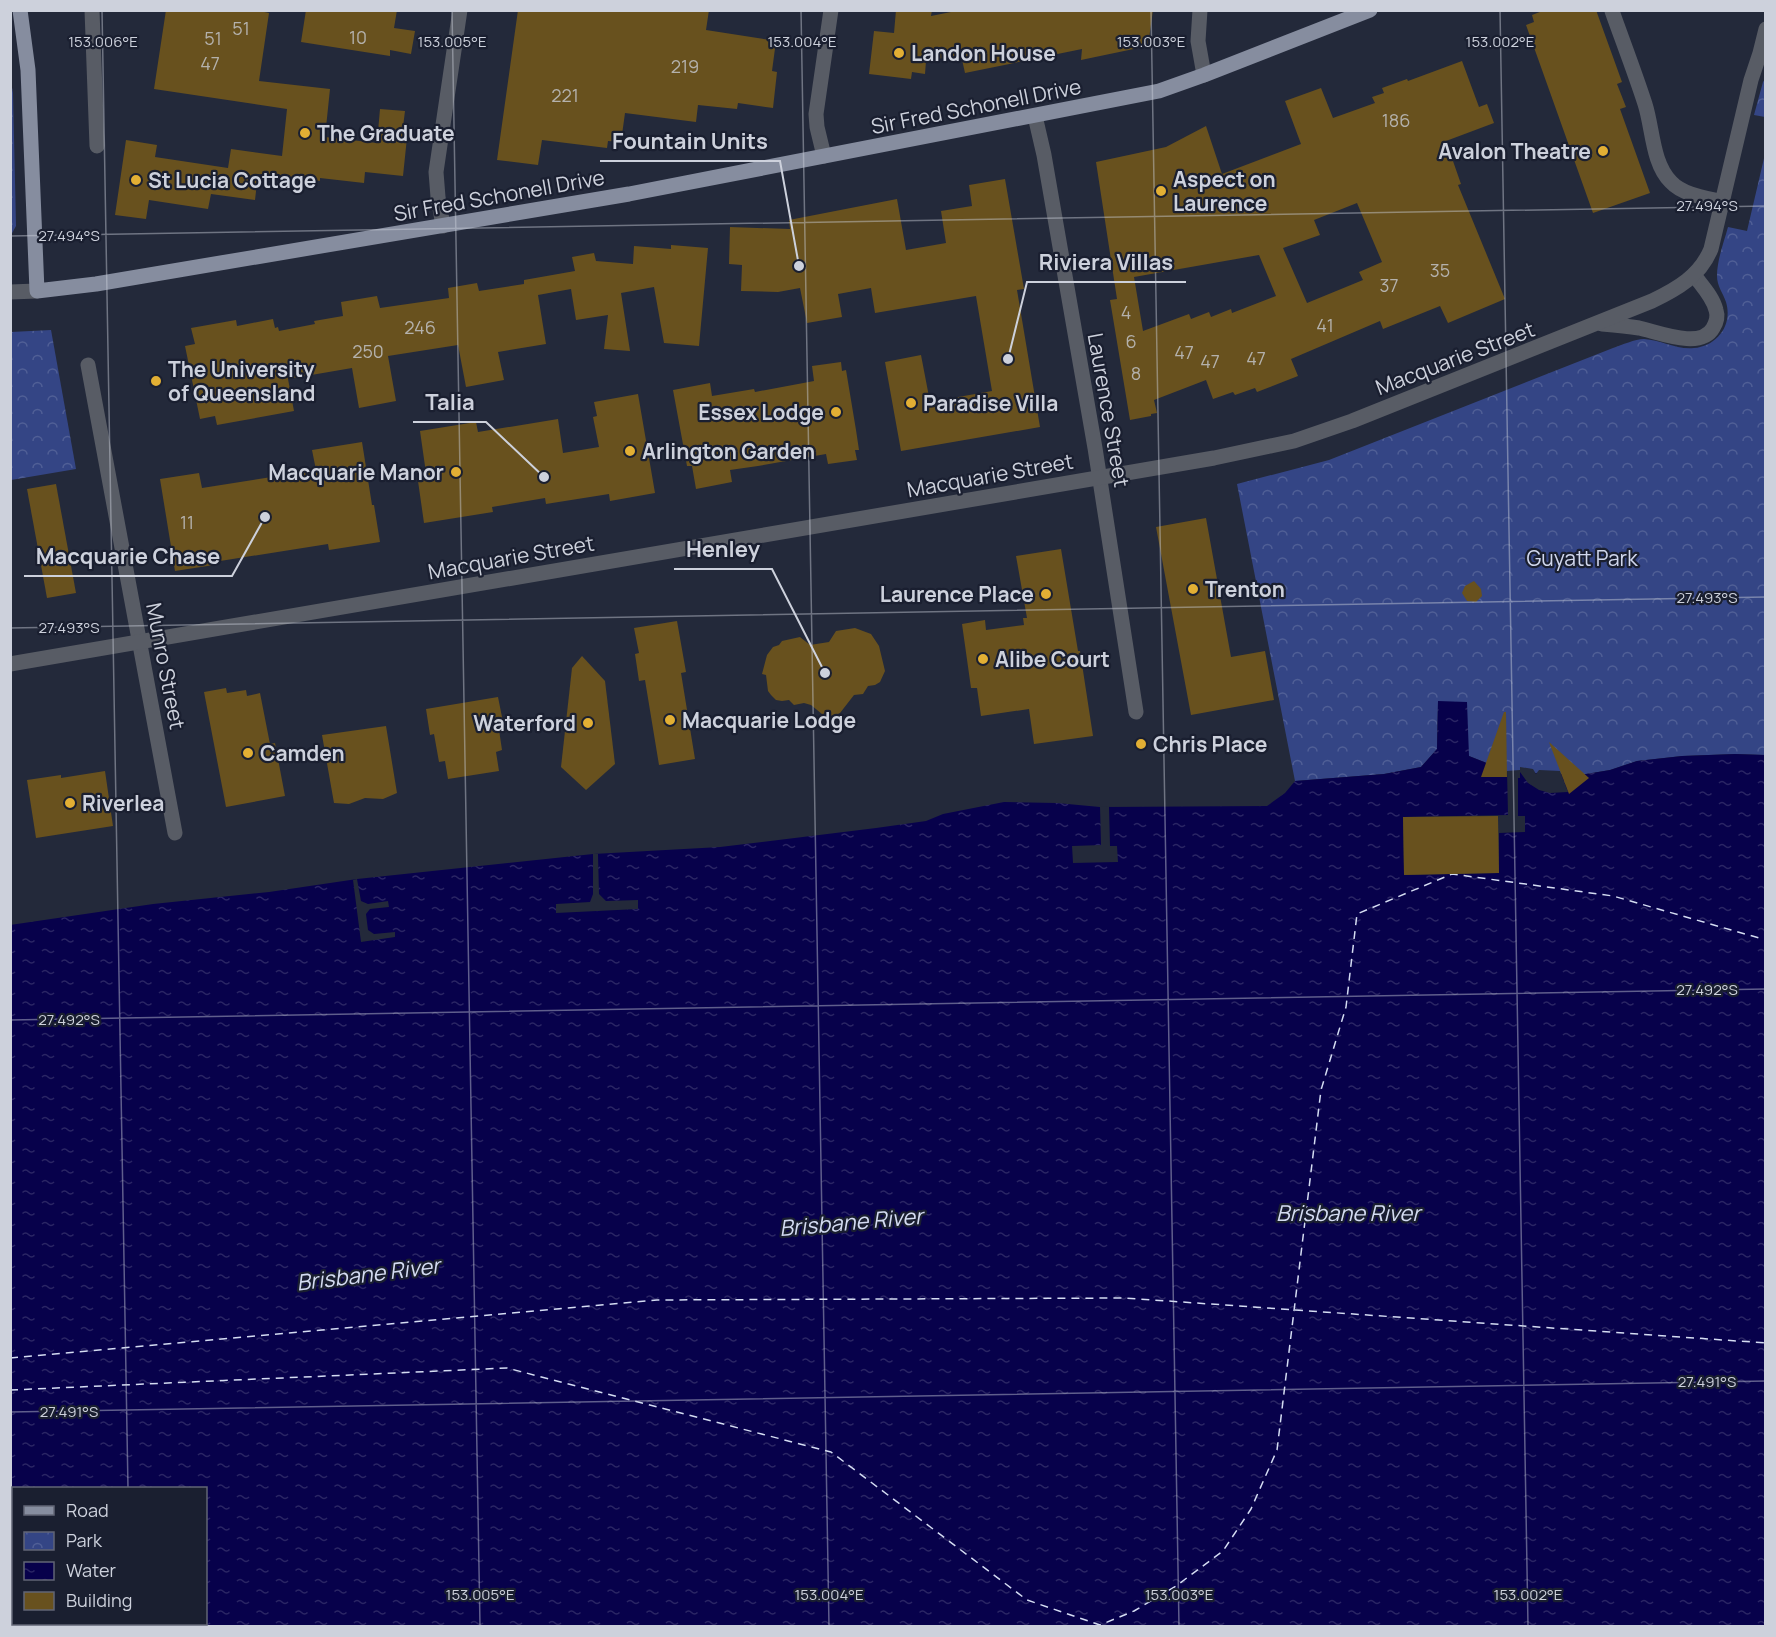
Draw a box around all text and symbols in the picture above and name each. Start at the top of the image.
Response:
house number: 51 [232,16,250,40]
house number: 10 [349,25,367,49]
house number: 51 [204,26,222,50]
text: 153.006°E [68,31,138,52]
text: 153.005°E [418,31,486,52]
text: 153.004°E [767,31,837,52]
text: 153.003°E [1117,31,1185,52]
text: 153.002°E [1466,31,1534,52]
place label: Landon House [911,39,1056,67]
marker: Landon House [892,46,906,60]
house number: 47 [200,51,220,75]
house number: 219 [671,54,699,78]
street label: Sir Fred Schonell Drive [868,72,1084,140]
house number: 221 [551,83,579,107]
house number: 186 [1382,108,1410,132]
place label: The Graduate [317,119,455,147]
callout: Fountain Units [600,121,780,161]
marker: The Graduate [298,126,312,140]
text: Fountain Units [612,126,768,156]
place label: Avalon Theatre [1438,137,1591,165]
marker: Avalon Theatre [1596,144,1610,158]
street label: Sir Fred Schonell Drive [391,163,607,227]
place label: Aspect on Laurence [1173,165,1276,217]
place label: St Lucia Cottage [148,166,317,194]
marker: St Lucia Cottage [129,173,143,187]
marker: Aspect on Laurence [1154,184,1168,198]
text: 27.494°S [1676,195,1738,216]
text: 27.494°S [38,225,100,246]
callout: Riviera Villas [1027,242,1186,282]
text: Riviera Villas [1039,247,1173,277]
house number: 35 [1430,258,1450,282]
house number: 37 [1380,273,1399,297]
house number: 4 [1121,300,1131,324]
house number: 41 [1316,313,1334,337]
house number: 246 [404,315,436,339]
street label: Macquarie Street [1371,315,1539,401]
house number: 6 [1125,329,1137,353]
street label: Laurence Street [1082,331,1136,489]
house number: 250 [352,339,384,363]
house number: 47 [1174,340,1194,364]
house number: 47 [1246,346,1266,370]
house number: 47 [1200,349,1220,373]
place label: The University of Queensland [168,355,315,407]
house number: 8 [1131,361,1141,385]
marker: The University of Queensland [149,374,163,388]
callout: Talia [413,382,486,422]
text: Talia [425,387,475,417]
place label: Paradise Villa [923,389,1058,417]
marker: Paradise Villa [904,396,918,410]
place label: Essex Lodge [698,398,824,426]
marker: Essex Lodge [829,405,843,419]
place label: Arlington Garden [642,437,815,465]
marker: Arlington Garden [623,444,637,458]
street label: Macquarie Street [905,447,1075,503]
place label: Macquarie Manor [268,458,444,486]
marker: Macquarie Manor [449,465,463,479]
house number: 11 [180,510,194,534]
street label: Macquarie Street [426,529,596,585]
callout: Henley [674,529,772,569]
text: Henley [686,534,761,564]
callout: Macquarie Chase [24,536,232,576]
text: Macquarie Chase [36,541,220,571]
park label: Guyatt Park [1526,544,1638,572]
place label: Trenton [1205,575,1285,603]
place label: Laurence Place [880,580,1034,608]
marker: Trenton [1186,582,1200,596]
marker: Laurence Place [1039,587,1053,601]
text: 27.493°S [1676,587,1738,608]
street label: Munro Street [140,600,192,732]
text: 27.493°S [38,617,100,638]
place label: Alibe Court [995,645,1110,673]
marker: Alibe Court [976,652,990,666]
place label: Macquarie Lodge [682,706,856,734]
place label: Waterford [473,709,576,737]
marker: Macquarie Lodge [663,713,677,727]
marker: Waterford [581,716,595,730]
place label: Chris Place [1153,730,1267,758]
marker: Chris Place [1134,737,1148,751]
place label: Camden [260,739,345,767]
marker: Camden [241,746,255,760]
place label: Riverlea [82,789,164,817]
marker: Riverlea [63,796,77,810]
text: 27.492°S [1676,979,1738,1000]
text: 27.492°S [38,1009,100,1030]
water label: Brisbane River [1276,1198,1423,1228]
water label: Brisbane River [778,1201,927,1243]
water label: Brisbane River [295,1250,444,1298]
text: 27.491°S [1678,1371,1736,1392]
text: 27.491°S [40,1401,98,1422]
legend [12,1487,207,1625]
text: Road [66,1498,109,1522]
text: Park [66,1528,103,1552]
text: Water [66,1558,116,1582]
text: 153.005°E [446,1584,514,1605]
text: 153.004°E [794,1584,864,1605]
text: 153.003°E [1145,1584,1213,1605]
text: 153.002°E [1494,1584,1562,1605]
text: Building [66,1588,132,1612]

